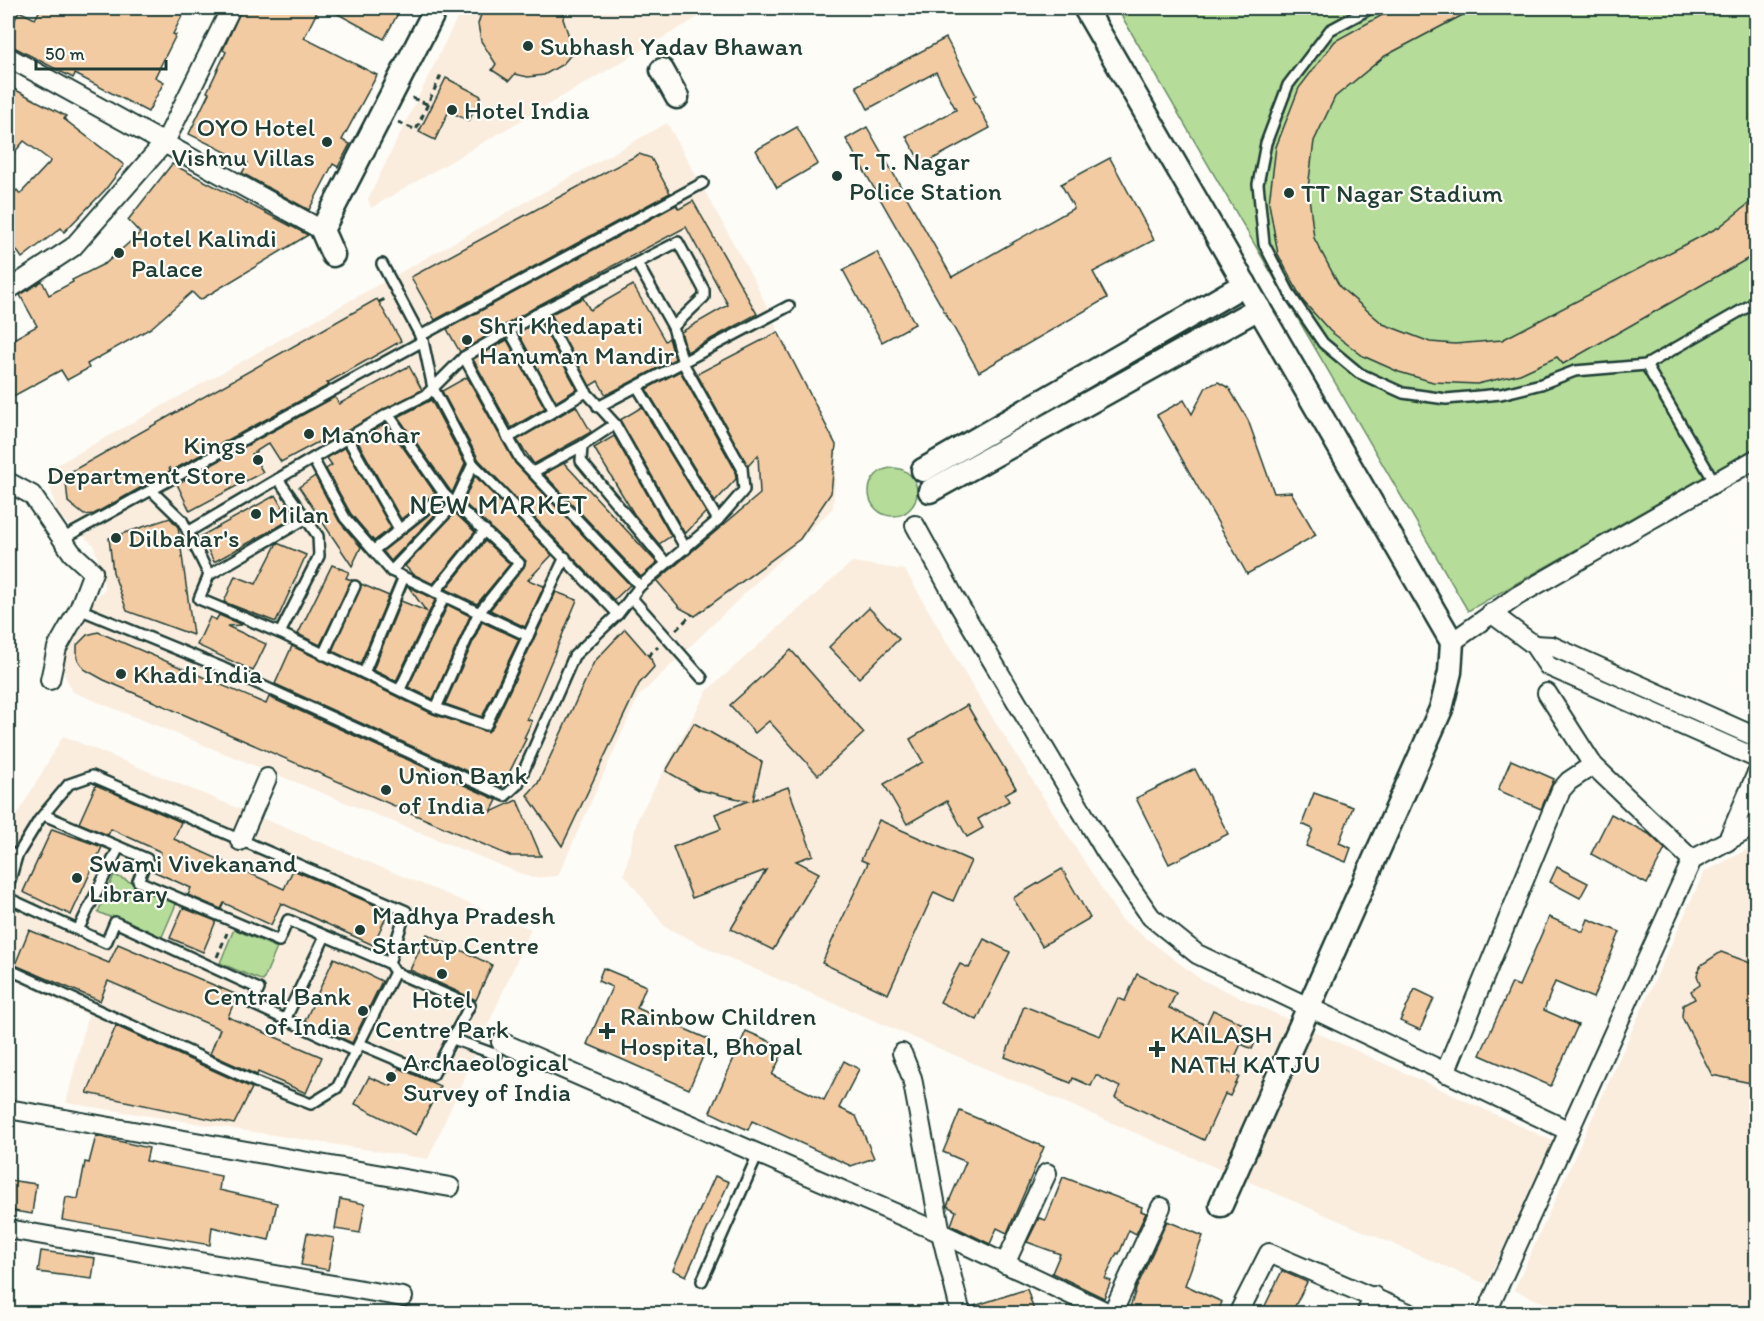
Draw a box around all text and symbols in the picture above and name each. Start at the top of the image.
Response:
place label: Subhash Yadav Bhawan [540,30,803,62]
scale bar [36,33,166,71]
marker: Subhash Yadav Bhawan [521,39,535,53]
text: 50 m [45,43,85,65]
place label: Hotel India [464,94,590,126]
marker: Hotel India [445,103,459,117]
place label: OYO Hotel Vishnu Villas [172,111,315,173]
marker: OYO Hotel Vishnu Villas [320,135,334,149]
place label: T. T. Nagar Police Station [849,145,1002,207]
marker: T. T. Nagar Police Station [830,169,844,183]
place label: TT Nagar Stadium [1301,177,1503,209]
marker: TT Nagar Stadium [1282,186,1296,200]
place label: Hotel Kalindi Palace [131,222,277,284]
marker: Hotel Kalindi Palace [112,246,126,260]
place label: Shri Khedapati Hanuman Mandir [479,309,675,371]
marker: Shri Khedapati Hanuman Mandir [460,333,474,347]
place label: Manohar [321,418,421,450]
marker: Manohar [302,427,316,441]
place label: Kings Department Store [47,429,246,491]
marker: Kings Department Store [251,453,265,467]
district label: NEW MARKET [409,488,589,521]
place label: Milan [268,498,329,530]
marker: Milan [249,507,263,521]
place label: Dilbahar's [128,522,240,554]
marker: Dilbahar's [109,531,123,545]
place label: Khadi India [133,658,263,690]
marker: Khadi India [114,667,128,681]
place label: Union Bank of India [398,759,529,821]
marker: Union Bank of India [379,783,393,797]
place label: Swami Vivekanand Library [89,847,298,909]
marker: Swami Vivekanand Library [70,871,84,885]
place label: Madhya Pradesh Startup Centre [372,899,555,961]
marker: Madhya Pradesh Startup Centre [353,923,367,937]
marker: Hotel Centre Park [435,967,449,981]
place label: Central Bank of India [204,980,352,1042]
place label: Hotel Centre Park [375,983,509,1045]
place label: Rainbow Children Hospital, Bhopal [620,1000,816,1062]
marker: Central Bank of India [356,1004,370,1018]
place label: KAILASH NATH KATJU [1170,1018,1320,1080]
marker: Rainbow Children Hospital, Bhopal [598,1022,616,1040]
marker: KAILASH NATH KATJU [1148,1040,1166,1058]
place label: Archaeological Survey of India [403,1046,571,1108]
marker: Archaeological Survey of India [384,1070,398,1084]

